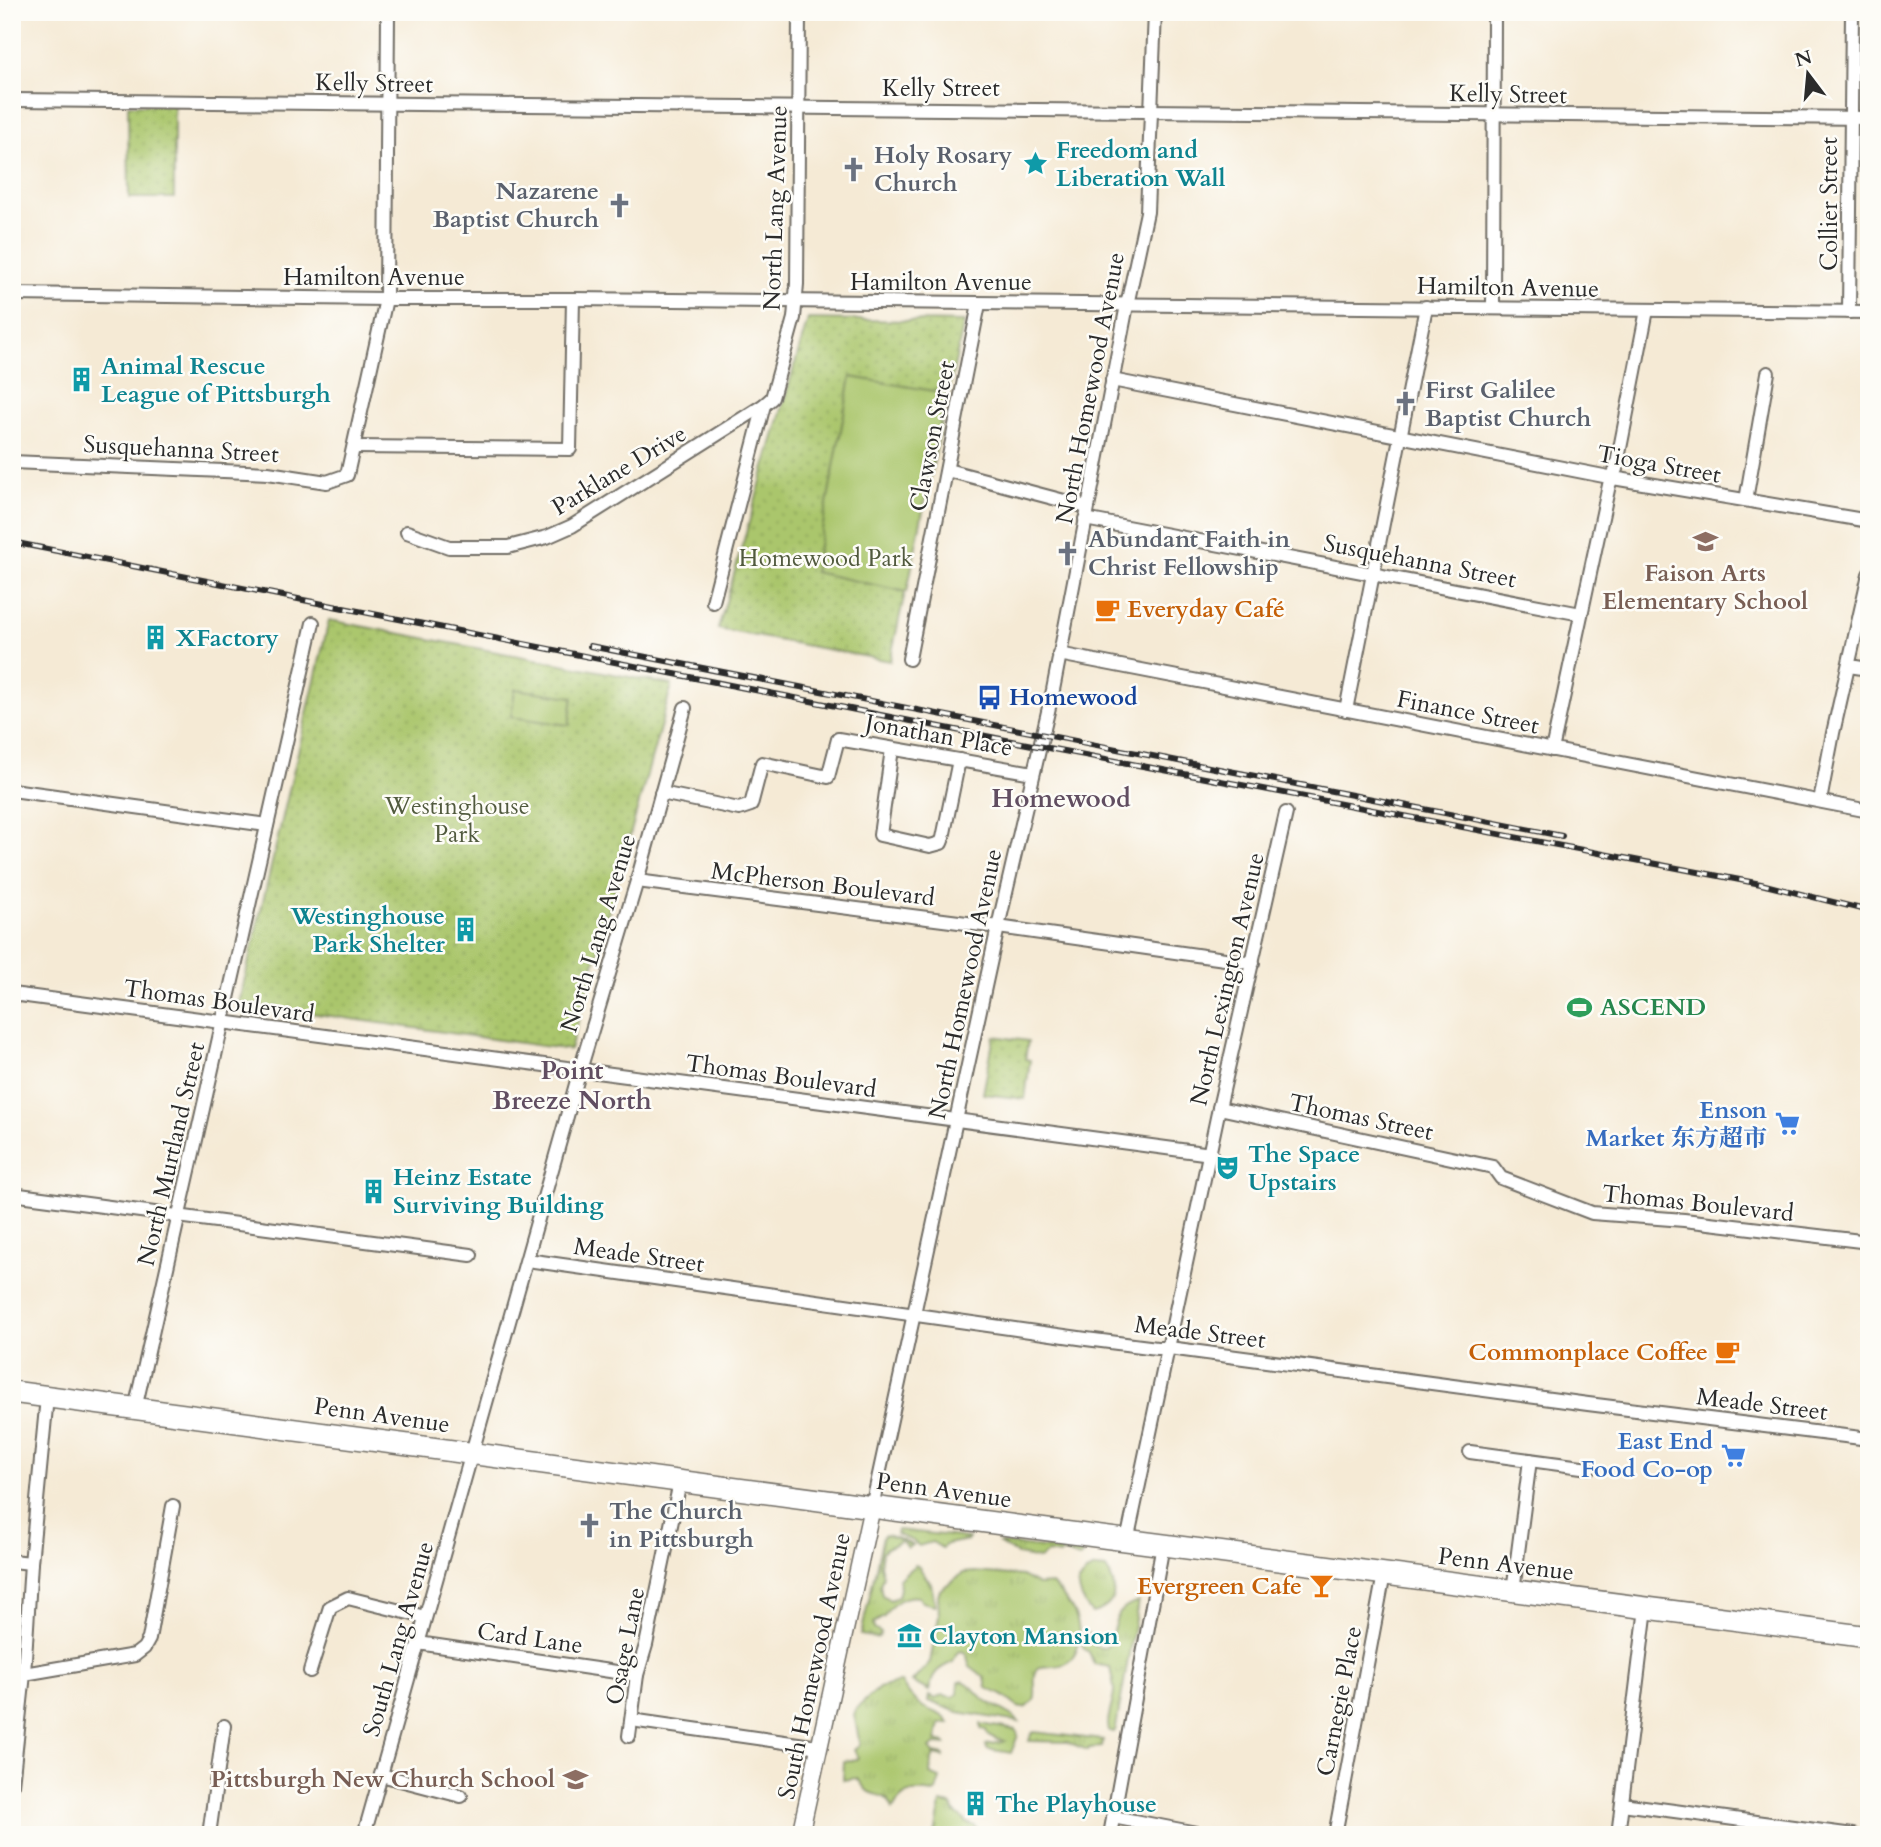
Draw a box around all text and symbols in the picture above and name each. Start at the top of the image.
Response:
north arrow [1772,38,1842,108]
text: N [1792,44,1816,73]
street label: Kelly Street [315,66,434,101]
street label: Kelly Street [882,72,1000,105]
street label: Kelly Street [1449,77,1568,112]
street label: North Lang Avenue [755,105,796,311]
place label: Freedom and Liberation Wall [1056,134,1226,195]
street label: Collier Street [1813,137,1846,271]
place label: Holy Rosary Church [874,139,1012,200]
place icon: Freedom and Liberation Wall [1022,150,1050,178]
church icon: Holy Rosary Church [840,155,868,183]
place label: Nazarene Baptist Church [433,175,599,236]
church icon: Nazarene Baptist Church [605,191,633,219]
street label: North Homewood Avenue [1048,250,1133,527]
street label: Hamilton Avenue [283,261,465,294]
street label: Hamilton Avenue [850,266,1032,299]
street label: Hamilton Avenue [1417,269,1599,306]
place label: Animal Rescue League of Pittsburgh [101,350,331,411]
street label: Clawson Street [902,357,963,514]
building icon: Animal Rescue League of Pittsburgh [67,366,95,394]
place label: First Galilee Baptist Church [1425,374,1591,435]
church icon: First Galilee Baptist Church [1391,390,1419,418]
street label: Parklane Drive [546,417,693,524]
street label: Susquehanna Street [82,428,280,471]
street label: Tioga Street [1594,437,1724,492]
place label: Abundant Faith in Christ Fellowship [1088,523,1291,584]
street label: Susquehanna Street [1321,527,1519,596]
school or university icon: Faison Arts Elementary School [1691,528,1719,556]
church icon: Abundant Faith in Christ Fellowship [1054,539,1082,567]
park label: Homewood Park [739,542,914,575]
place label: Faison Arts Elementary School [1602,557,1808,618]
place label: Everyday Café [1127,593,1285,626]
cafe icon: Everyday Café [1093,595,1121,623]
place label: XFactory [176,622,279,655]
building icon: XFactory [142,624,170,652]
place label: Homewood [1009,681,1138,714]
bus stop icon: Homewood [975,683,1003,711]
street label: Finance Street [1394,683,1542,743]
street label: Jonathan Place [860,706,1015,765]
district label: Homewood [991,781,1131,816]
park label: Westinghouse Park [383,790,530,851]
street label: North Lang Avenue [553,830,644,1036]
street label: North Homewood Avenue [921,846,1010,1122]
street label: North Lexington Avenue [1182,849,1273,1109]
street label: McPherson Boulevard [709,854,937,915]
place label: Westinghouse Park Shelter [289,900,445,961]
building icon: Westinghouse Park Shelter [451,916,479,944]
street label: Thomas Boulevard [121,972,317,1031]
place label: ASCEND [1600,991,1706,1024]
sports icon: ASCEND [1566,993,1594,1021]
street label: North Murtland Street [130,1039,213,1269]
street label: Thomas Boulevard [683,1047,879,1106]
district label: Point Breeze North [492,1053,652,1118]
street label: Thomas Street [1286,1086,1436,1149]
place label: Enson Market 东方超市 [1586,1094,1768,1155]
supermarket icon: Enson Market 东方超市 [1773,1110,1801,1138]
place label: The Space Upstairs [1248,1138,1360,1199]
theatre icon: The Space Upstairs [1214,1154,1242,1182]
place label: Heinz Estate Surviving Building [393,1161,604,1222]
building icon: Heinz Estate Surviving Building [359,1177,387,1205]
street label: Thomas Boulevard [1601,1177,1796,1230]
street label: Meade Street [571,1230,707,1281]
street label: Meade Street [1133,1308,1268,1357]
place label: Commonplace Coffee [1468,1336,1708,1369]
cafe icon: Commonplace Coffee [1714,1338,1742,1366]
street label: Meade Street [1695,1380,1830,1429]
street label: Penn Avenue [312,1390,452,1441]
place label: East End Food Co-op [1580,1425,1713,1486]
supermarket icon: East End Food Co-op [1719,1441,1747,1469]
street label: Penn Avenue [874,1465,1014,1516]
place label: The Church in Pittsburgh [609,1495,754,1556]
church icon: The Church in Pittsburgh [575,1511,603,1539]
street label: South Homewood Avenue [770,1530,859,1802]
street label: South Lang Avenue [355,1538,442,1741]
street label: Penn Avenue [1436,1540,1576,1589]
place label: Evergreen Cafe [1137,1570,1302,1603]
bar icon: Evergreen Cafe [1308,1572,1336,1600]
street label: Osage Lane [598,1584,653,1708]
street label: Card Lane [475,1615,585,1662]
place label: Clayton Mansion [929,1620,1120,1653]
museum icon: Clayton Mansion [895,1622,923,1650]
street label: Carnegie Place [1309,1623,1370,1779]
place label: Pittsburgh New Church School [211,1763,555,1796]
school or university icon: Pittsburgh New Church School [561,1765,589,1793]
place label: The Playhouse [995,1788,1157,1821]
building icon: The Playhouse [961,1790,989,1818]

